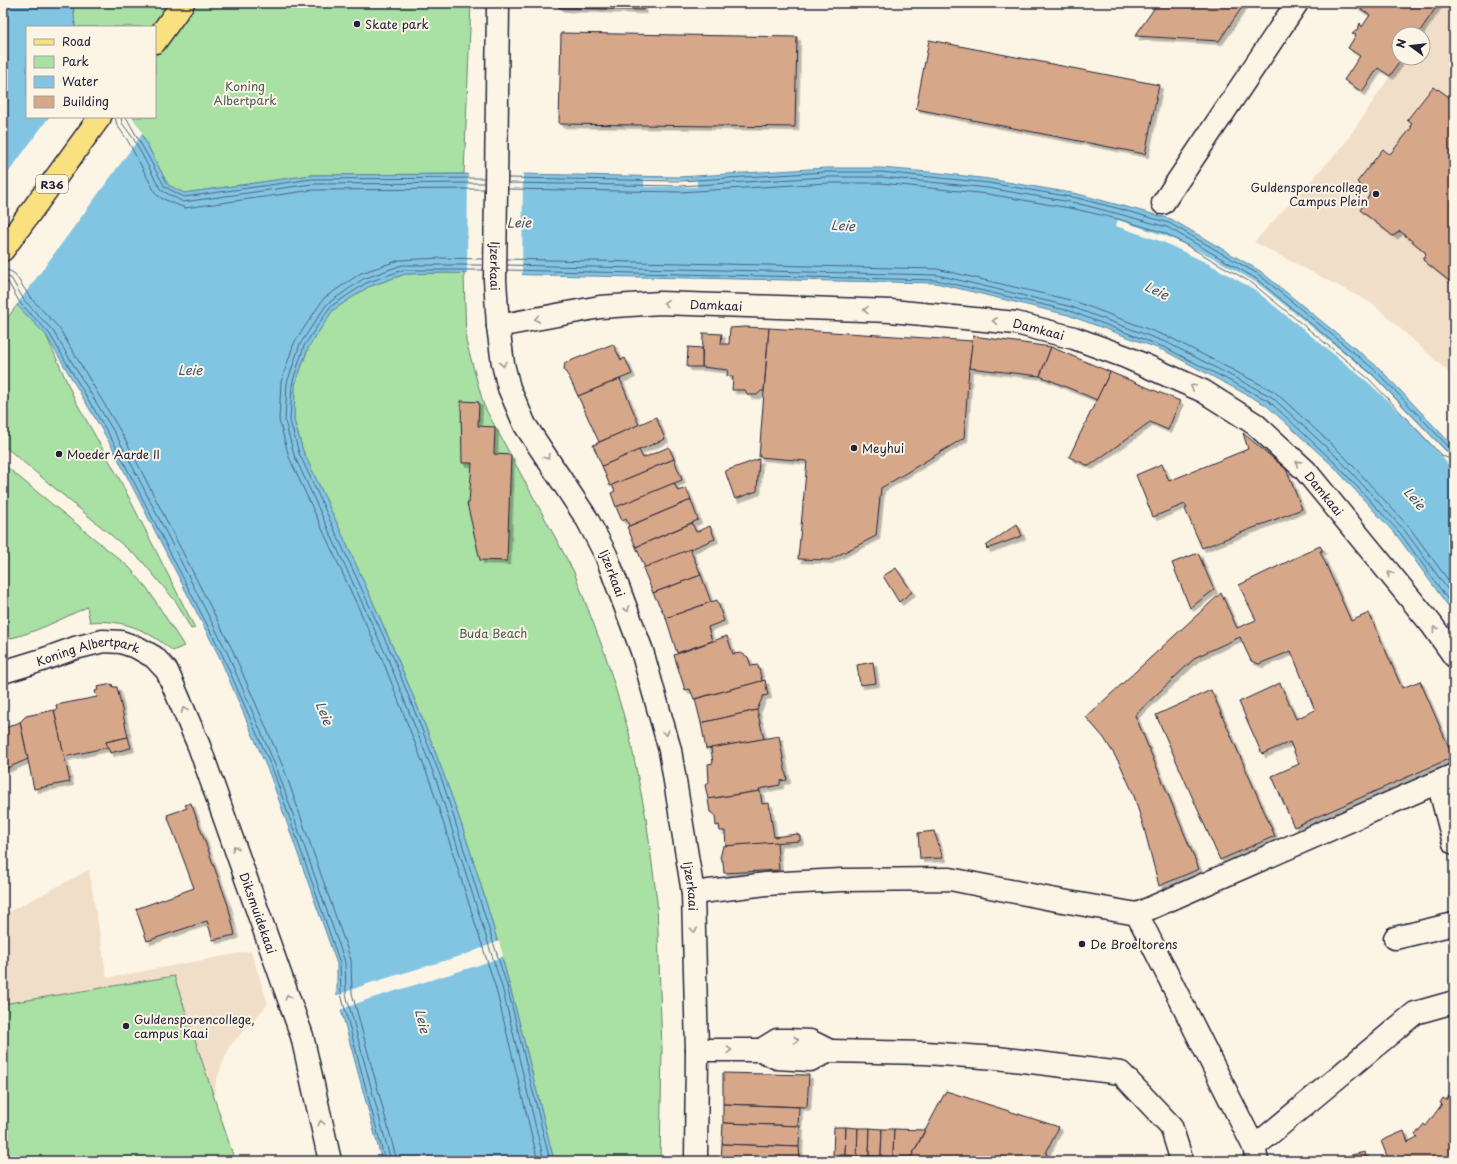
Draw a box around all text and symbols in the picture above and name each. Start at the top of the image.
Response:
place label: Skate park [365,15,429,33]
marker: Skate park [352,19,362,29]
legend [26,26,156,118]
north arrow [1391,26,1431,66]
text: Road [62,32,91,50]
text: N [1392,37,1410,50]
text: Park [62,52,89,70]
text: Water [62,72,99,90]
park label: Koning Albertpark [213,77,277,109]
text: Building [62,92,109,110]
road number: R36 [36,175,68,193]
place label: Guldensporencollege Campus Plein [1251,178,1368,210]
marker: Guldensporencollege Campus Plein [1371,189,1381,199]
water label: Leie [507,212,532,232]
water label: Leie [830,215,857,235]
street label: Ijzerkaai [486,241,505,291]
water label: Leie [1142,276,1173,304]
street label: Damkaai [690,295,743,315]
one-way arrow [663,299,669,307]
one-way arrow [863,306,869,315]
one-way arrow [534,314,540,322]
street label: Damkaai [1011,314,1066,344]
one-way arrow [992,317,998,326]
water label: Leie [178,360,203,379]
one-way arrow [499,361,507,368]
one-way arrow [1190,384,1198,392]
place label: Meyhui [862,439,904,457]
marker: Meyhui [849,443,859,453]
place label: Moeder Aarde II [67,445,160,463]
marker: Moeder Aarde II [54,449,64,459]
one-way arrow [542,453,549,460]
one-way arrow [1295,460,1303,468]
street label: Damkaai [1301,468,1348,520]
water label: Leie [1400,483,1431,514]
street label: Ijzerkaai [595,546,630,599]
one-way arrow [1388,571,1395,578]
one-way arrow [622,604,630,612]
park label: Buda Beach [459,624,527,642]
one-way arrow [1433,627,1440,634]
street label: Koning Albertpark [34,632,143,670]
water label: Leie [312,698,339,729]
one-way arrow [181,706,189,713]
one-way arrow [661,729,670,736]
one-way arrow [232,845,240,852]
street label: Ijzerkaai [679,860,702,911]
street label: Diksmuidekaai [236,870,281,956]
one-way arrow [689,927,698,933]
place label: De Broeltorens [1090,935,1178,953]
marker: De Broeltorens [1077,939,1087,949]
one-way arrow [284,994,293,1001]
water label: Leie [411,1007,435,1036]
place label: Guldensporencollege, campus Kaai [134,1010,255,1042]
marker: Guldensporencollege, campus Kaai [121,1021,131,1031]
one-way arrow [793,1036,799,1045]
one-way arrow [726,1046,732,1054]
one-way arrow [318,1120,326,1126]

